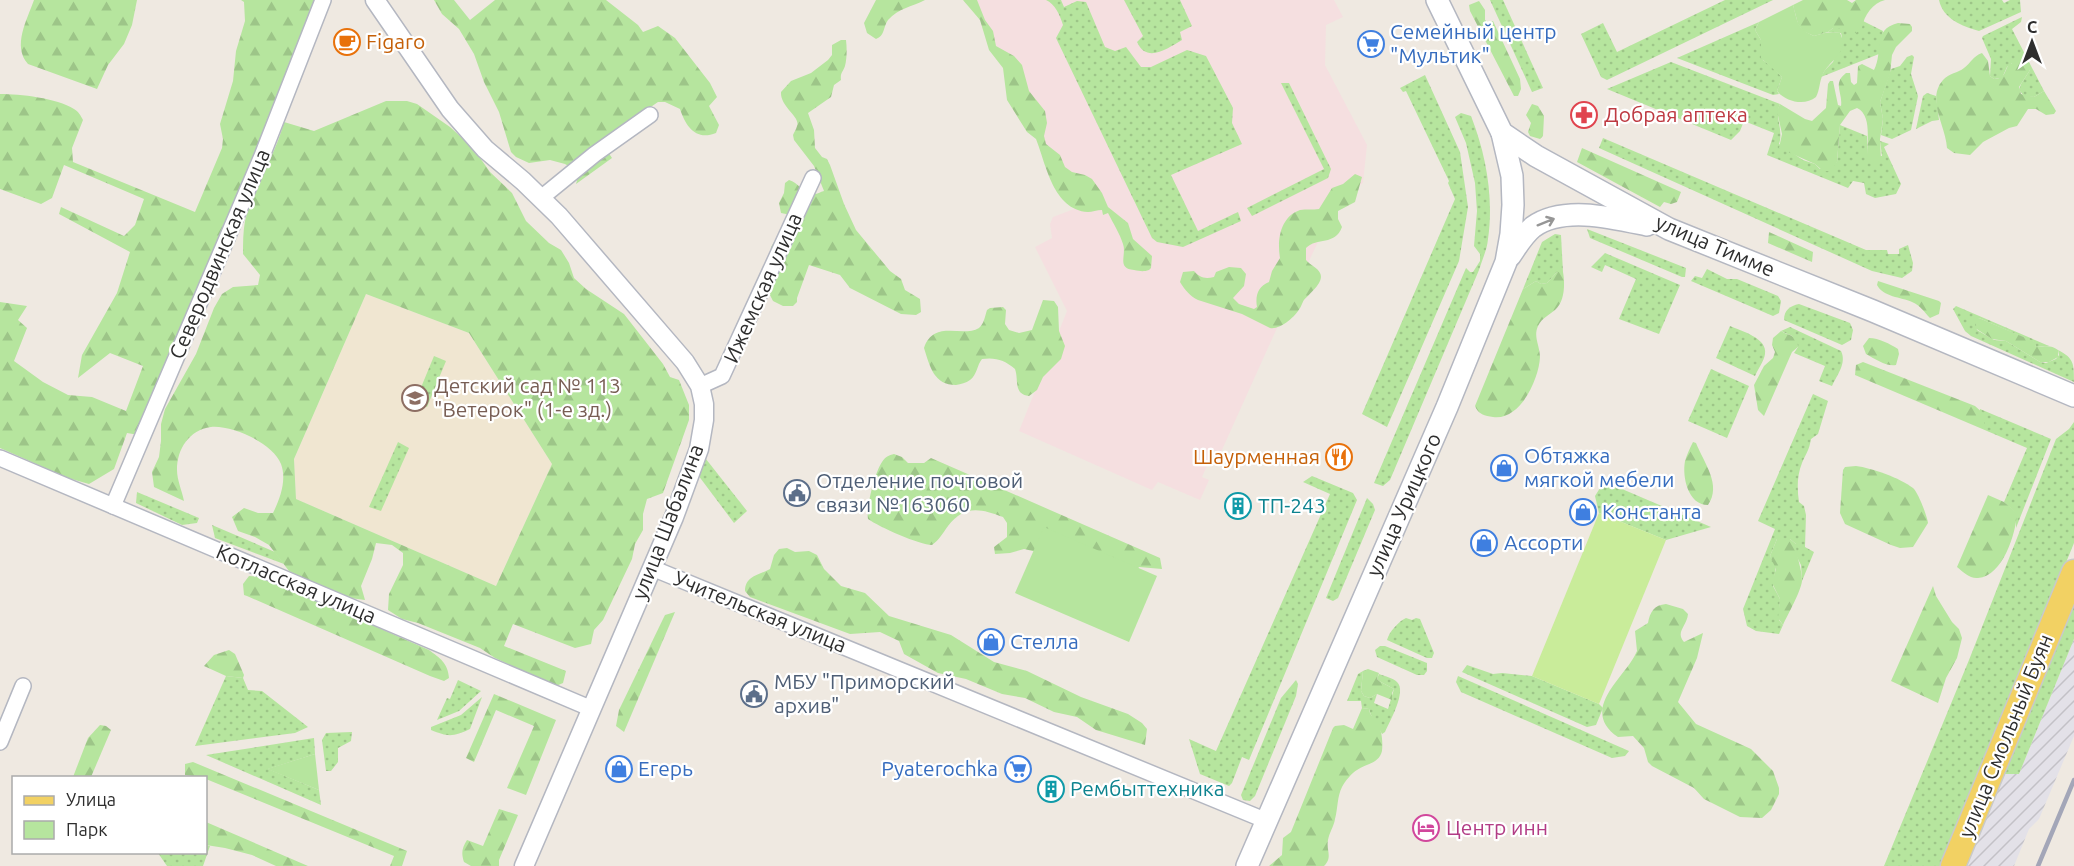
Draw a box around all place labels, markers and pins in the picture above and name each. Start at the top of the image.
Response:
place label: Семейный центр "Мультик" [1390,19,1557,67]
cafe icon: Figaro [332,27,362,57]
place label: Figaro [366,29,425,53]
supermarket icon: Семейный центр "Мультик" [1356,29,1386,59]
pharmacy icon: Добрая аптека [1569,100,1599,130]
place label: Добрая аптека [1604,102,1748,126]
place label: Детский сад № 113 "Ветерок" (1-е зд.) [434,373,621,421]
school or university icon: Детский сад № 113 "Ветерок" (1-е зд.) [400,383,430,413]
restaurant icon: Шаурменная [1324,442,1354,472]
place label: Обтяжка мягкой мебели [1524,443,1674,491]
place label: Шаурменная [1193,444,1320,468]
shop icon: Обтяжка мягкой мебели [1489,453,1519,483]
place label: Отделение почтовой связи №163060 [816,468,1023,516]
public building icon: Отделение почтовой связи №163060 [782,478,812,508]
building icon: ТП-243 [1223,491,1253,521]
place label: ТП-243 [1258,493,1326,517]
shop icon: Константа [1568,497,1598,527]
place label: Константа [1602,499,1702,523]
shop icon: Ассорти [1469,528,1499,558]
place label: Ассорти [1504,530,1583,554]
shop icon: Стелла [976,627,1006,657]
place label: Стелла [1010,629,1079,653]
place label: МБУ "Приморский архив" [774,669,955,717]
public building icon: МБУ "Приморский архив" [739,679,769,709]
shop icon: Егерь [604,754,634,784]
supermarket icon: Pyaterochka [1003,754,1033,784]
place label: Егерь [638,756,693,780]
place label: Pyaterochka [881,756,998,780]
building icon: Рембыттехника [1036,774,1066,804]
place label: Рембыттехника [1070,776,1224,800]
hotel icon: Центр инн [1411,813,1441,843]
place label: Центр инн [1446,815,1548,839]

